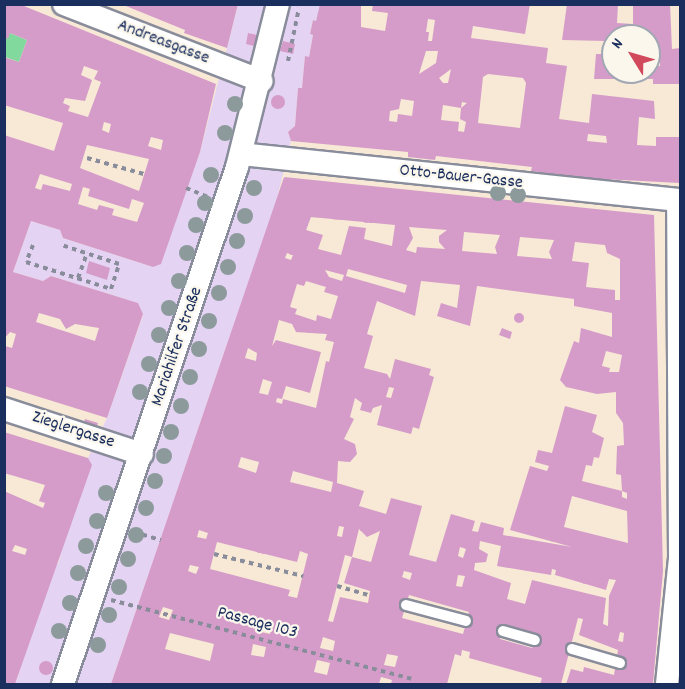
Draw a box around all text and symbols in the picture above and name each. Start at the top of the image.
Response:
street label: Andreasgasse [114,16,212,70]
north arrow [601,24,661,84]
text: N [606,34,629,54]
street label: Otto-Bauer-Gasse [398,161,524,195]
street label: Mariahilfer Straße [148,285,208,409]
street label: Zieglergasse [29,408,117,454]
street label: Passage 103 [215,603,299,645]

